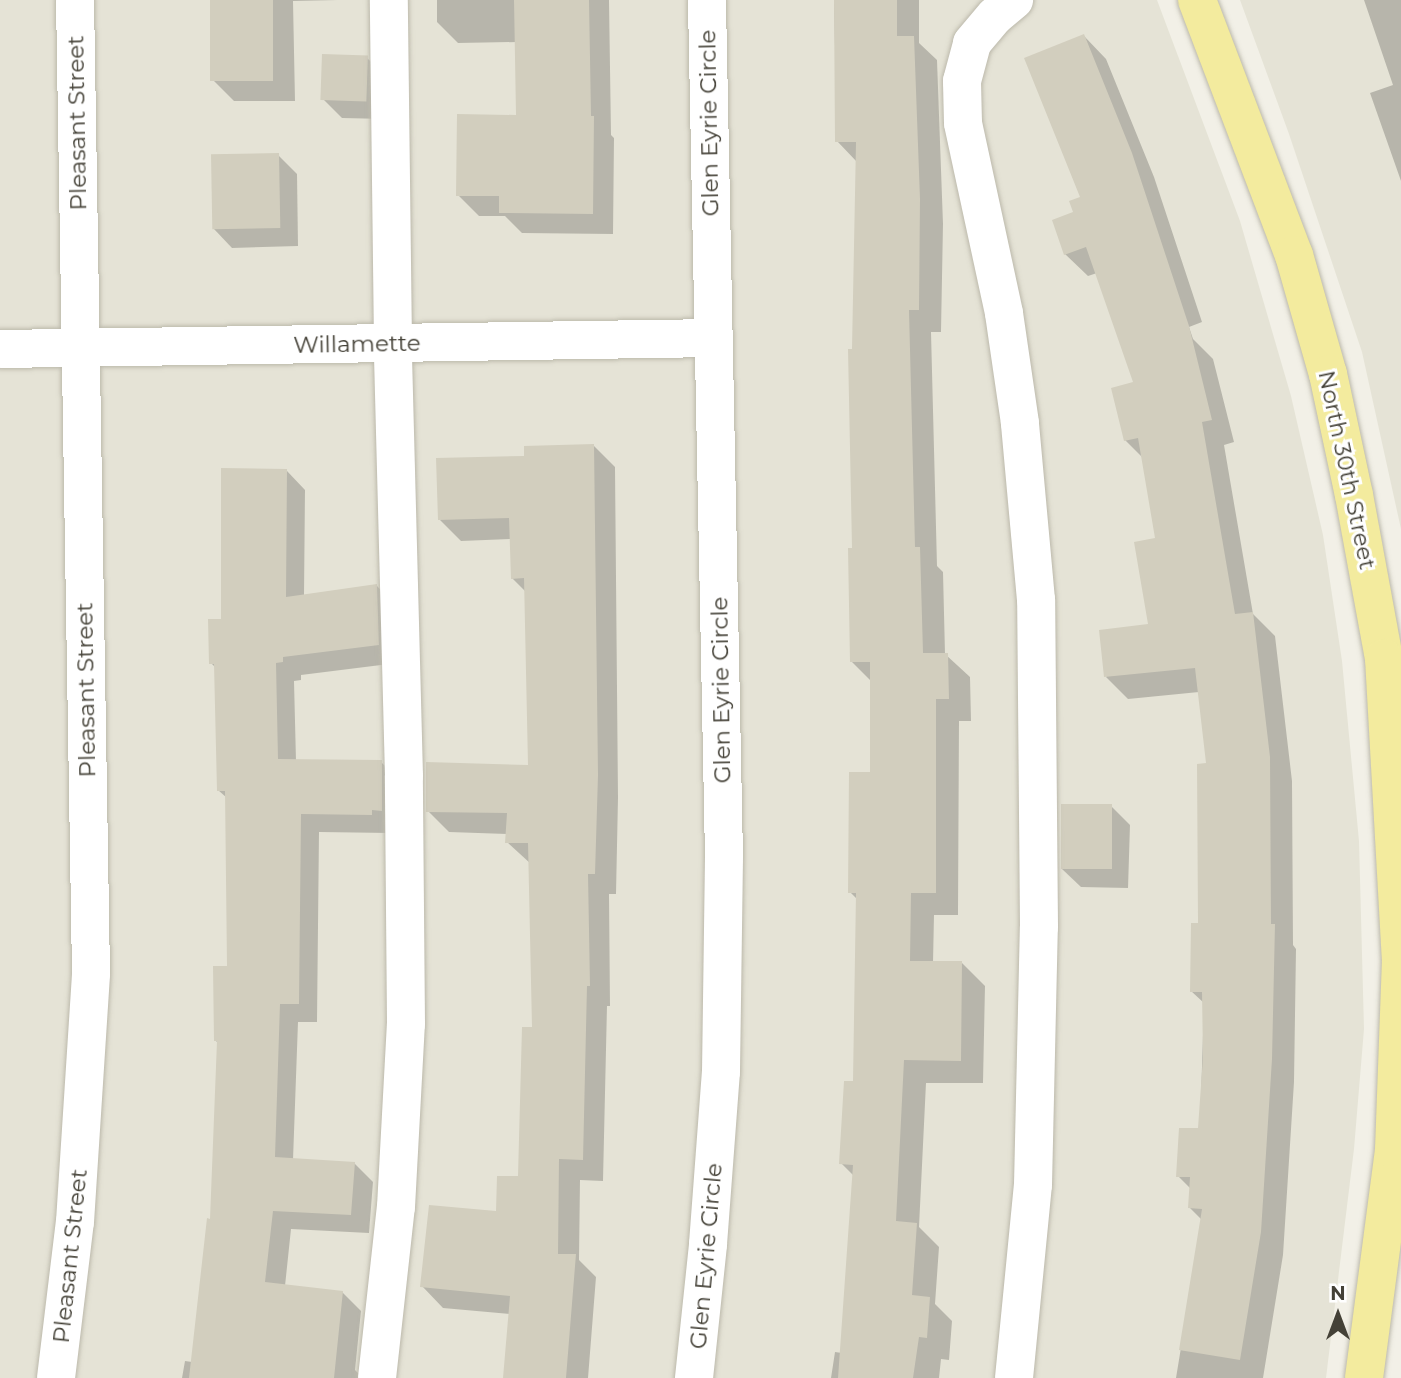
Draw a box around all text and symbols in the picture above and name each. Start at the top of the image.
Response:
street label: Glen Eyrie Circle [694,29,724,217]
street label: Pleasant Street [62,35,92,211]
street label: Willamette [293,329,421,359]
street label: North 30th Street [1312,368,1382,572]
street label: Glen Eyrie Circle [706,596,736,784]
street label: Pleasant Street [71,602,101,778]
street label: Glen Eyrie Circle [684,1162,728,1350]
street label: Pleasant Street [47,1168,93,1344]
north arrow [1303,1280,1373,1350]
text: N [1330,1282,1346,1305]

